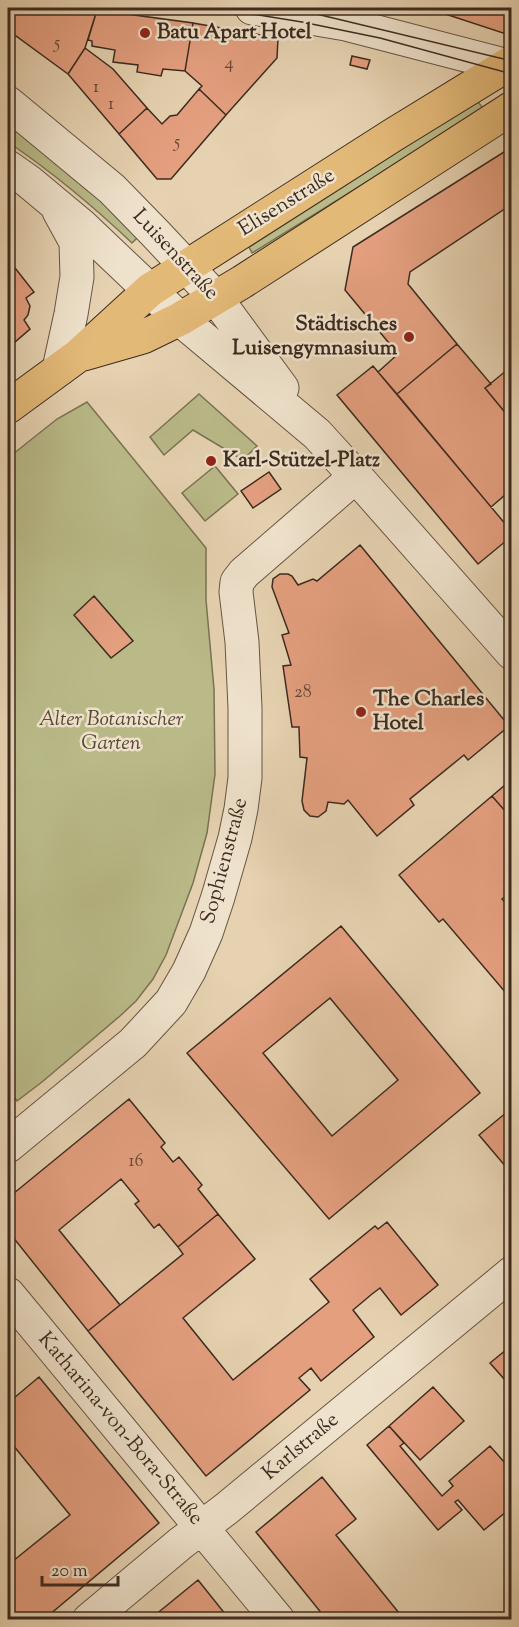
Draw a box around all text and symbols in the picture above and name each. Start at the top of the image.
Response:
place label: Batu Apart Hotel [157,18,312,48]
marker: Batu Apart Hotel [138,26,152,40]
house number: 5 [53,31,60,57]
house number: 4 [224,51,234,77]
house number: 1 [93,75,99,101]
house number: 1 [108,92,114,118]
house number: 5 [173,130,180,156]
street label: Elisenstraße [233,161,341,245]
street label: Luisenstraße [125,203,225,307]
place label: Städtisches Luisengymnasium [232,310,398,364]
marker: Städtisches Luisengymnasium [402,330,416,344]
place label: Karl-Stützel-Platz [223,446,380,476]
marker: Karl-Stützel-Platz [204,454,218,468]
house number: 28 [294,680,312,706]
place label: The Charles Hotel [373,685,484,739]
park label: Alter Botanischer Garten [39,705,184,759]
marker: The Charles Hotel [354,705,368,719]
street label: Sophienstraße [194,795,256,927]
house number: 16 [128,1149,144,1175]
street label: Katharina-von-Bora-Straße [30,1326,210,1532]
street label: Karlstraße [256,1406,346,1488]
scale bar [42,1549,118,1587]
text: 20 m [51,1559,88,1585]

